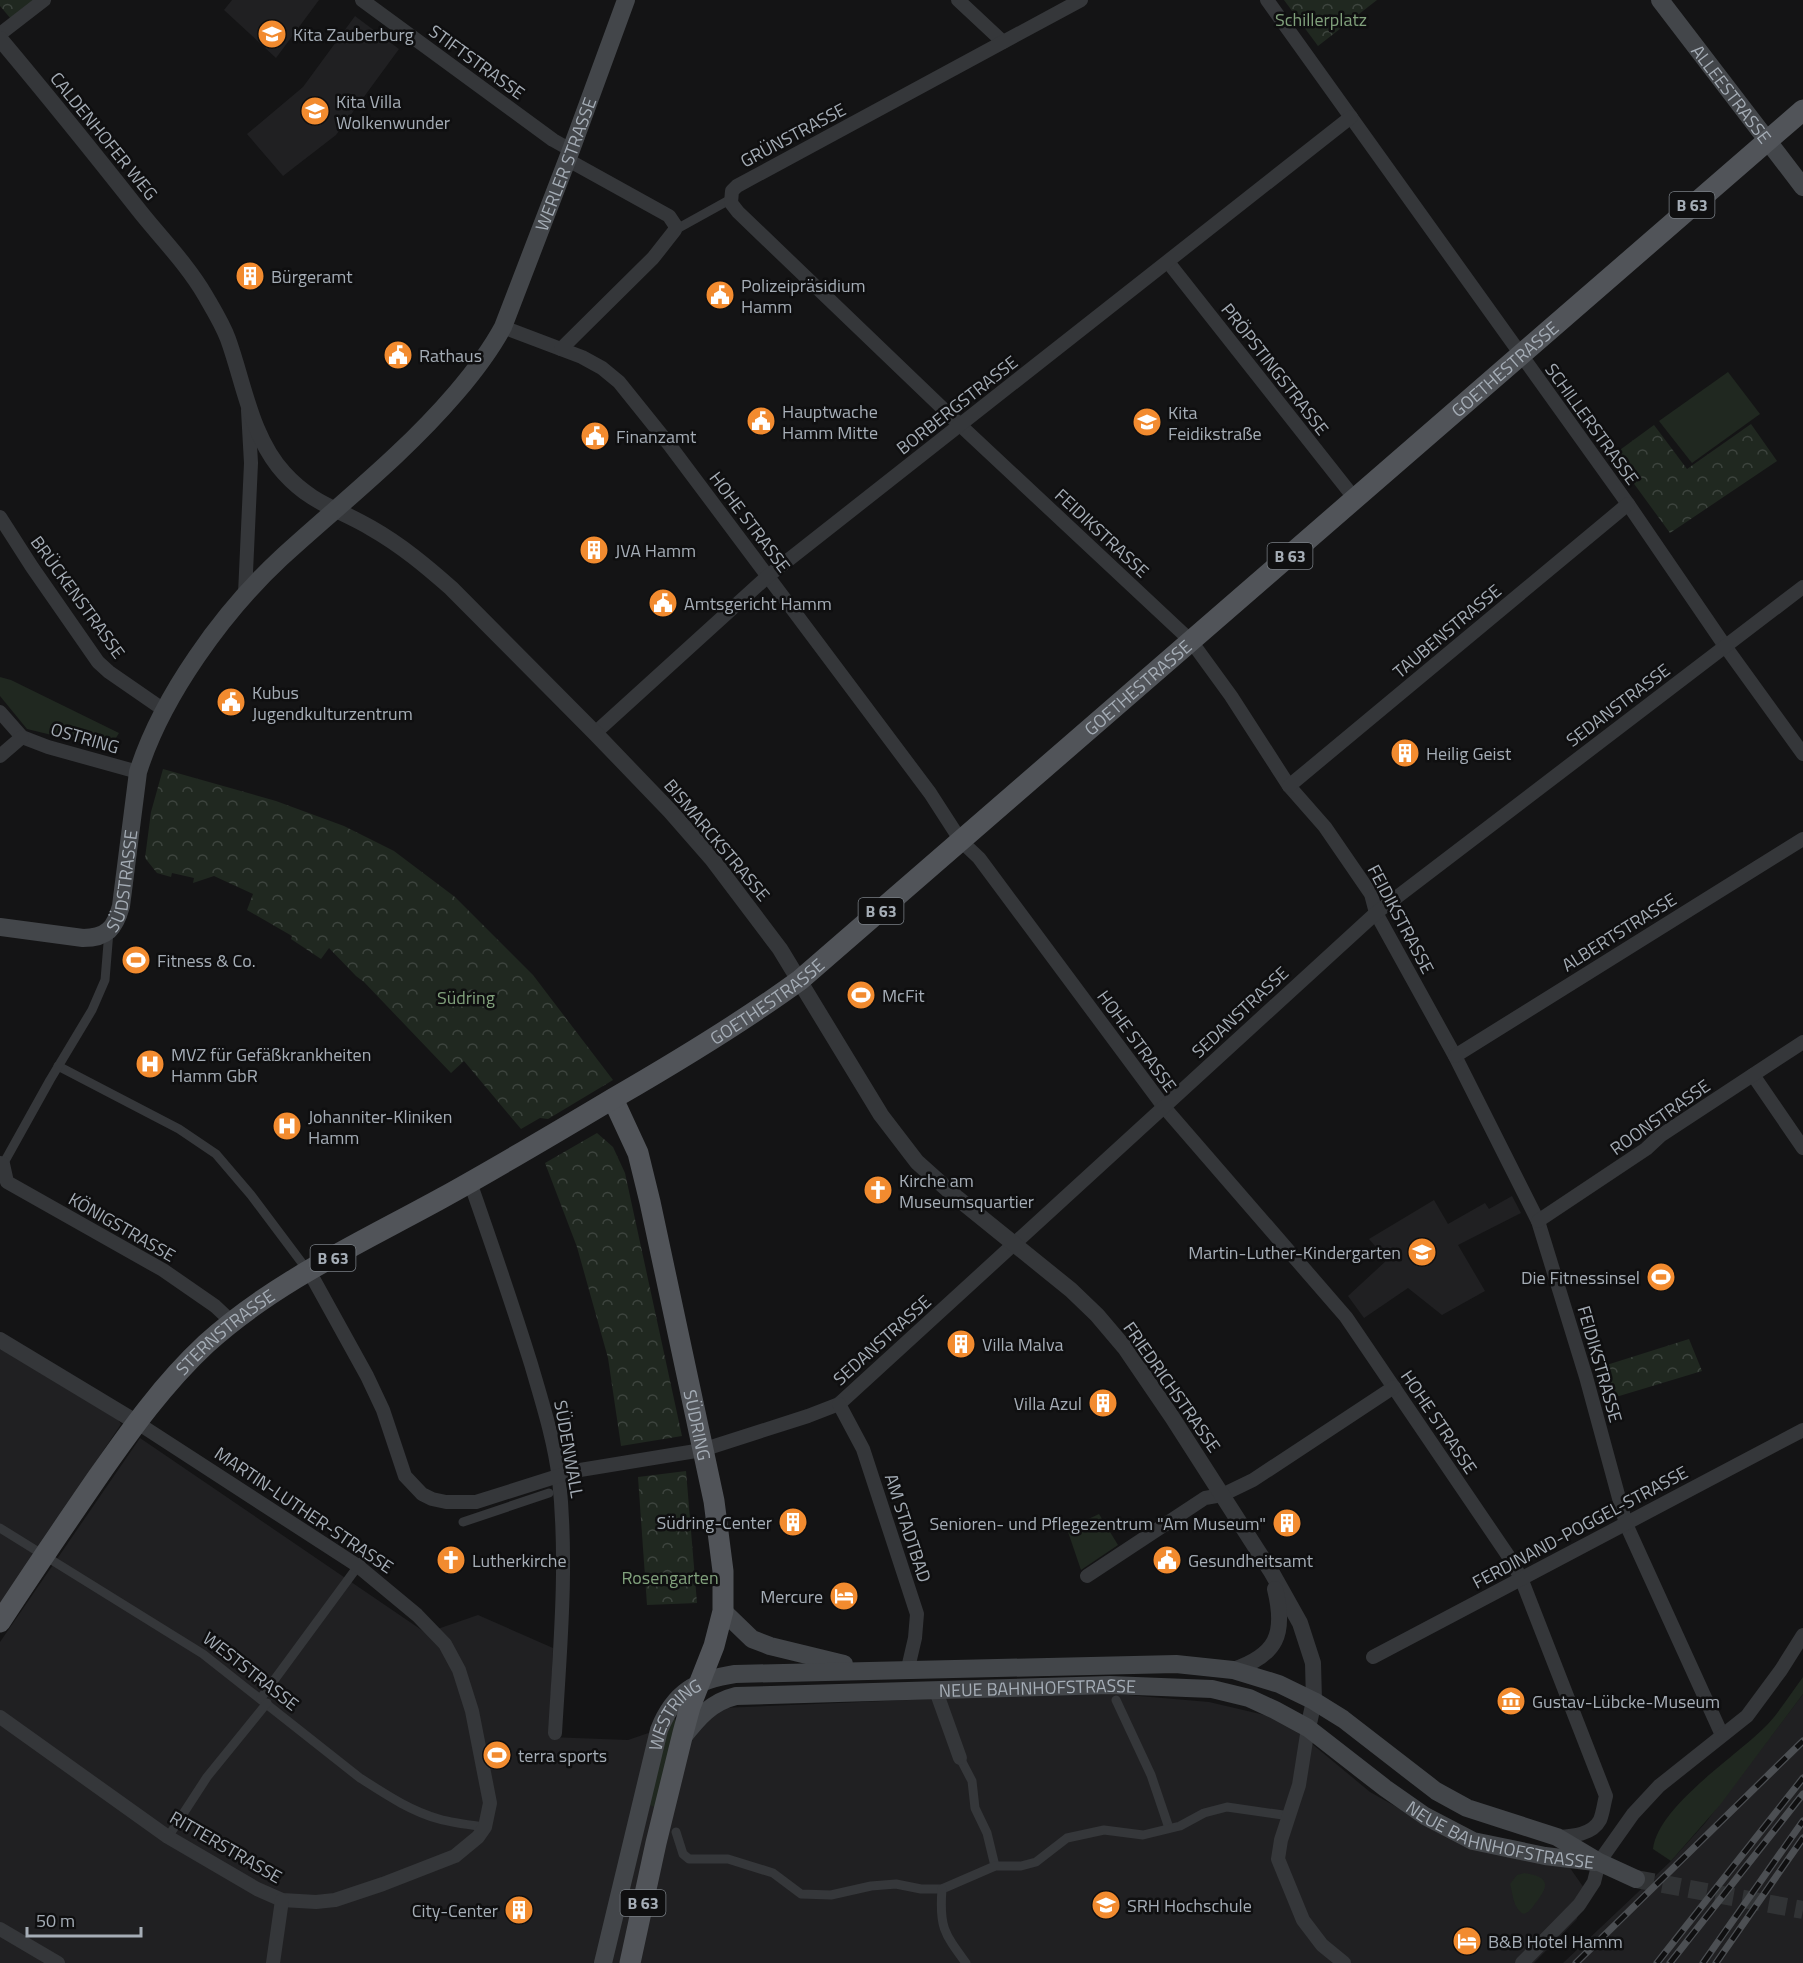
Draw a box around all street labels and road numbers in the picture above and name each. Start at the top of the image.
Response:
street label: STIFTSTRASSE [423,18,531,106]
street label: ALLEESTRASSE [1685,39,1778,149]
street label: CALDENHOFER WEG [44,66,164,206]
street label: WERLER STRASSE [528,93,603,235]
street label: GRÜNSTRASSE [735,96,851,174]
road number: B 63 [1670,192,1714,218]
street label: PRÖPSTINGSTRASSE [1215,297,1335,441]
street label: GOETHESTRASSE [1445,314,1564,423]
street label: BORBERGSTRASSE [891,349,1023,461]
street label: SCHILLERSTRASSE [1539,358,1645,490]
street label: HOHE STRASSE [703,466,797,578]
street label: FEIDIKSTRASSE [1049,482,1155,584]
street label: BRÜCKENSTRASSE [24,530,132,664]
road number: B 63 [1268,543,1312,569]
street label: TAUBENSTRASSE [1387,577,1507,684]
street label: GOETHESTRASSE [1078,633,1197,742]
street label: SEDANSTRASSE [1560,657,1676,753]
street label: OSTRING [48,715,122,761]
street label: BISMARCKSTRASSE [658,773,776,907]
street label: SÜDSTRASSE [99,828,144,938]
street label: FEIDIKSTRASSE [1361,860,1441,979]
street label: ALBERTSTRASSE [1556,886,1682,978]
road number: B 63 [858,898,904,924]
street label: GOETHESTRASSE [704,951,830,1051]
street label: SEDANSTRASSE [1185,960,1295,1064]
street label: HOHE STRASSE [1091,984,1183,1098]
street label: ROONSTRASSE [1604,1072,1716,1162]
street label: KÖNIGSTRASSE [63,1185,181,1269]
road number: B 63 [310,1245,356,1271]
street label: STERNSTRASSE [169,1282,280,1381]
street label: SEDANSTRASSE [827,1288,937,1392]
street label: FEIDIKSTRASSE [1570,1302,1630,1426]
street label: FRIEDRICHSTRASSE [1117,1316,1227,1458]
street label: HOHE STRASSE [1394,1365,1484,1479]
street label: SÜDRING [677,1387,718,1463]
street label: SÜDENWALL [547,1398,591,1500]
street label: MARTIN-LUTHER-STRASSE [209,1440,399,1580]
street label: FERDINAND-POGGEL-STRASSE [1467,1459,1693,1595]
street label: AM STADTBAD [878,1470,938,1586]
street label: WESTSTRASSE [197,1625,305,1717]
street label: NEUE BAHNHOFSTRASSE [938,1671,1137,1704]
street label: WESTRING [641,1672,706,1753]
street label: NEUE BAHNHOFSTRASSE [1401,1793,1596,1875]
street label: RITTERSTRASSE [165,1804,287,1890]
road number: B 63 [620,1890,666,1916]

